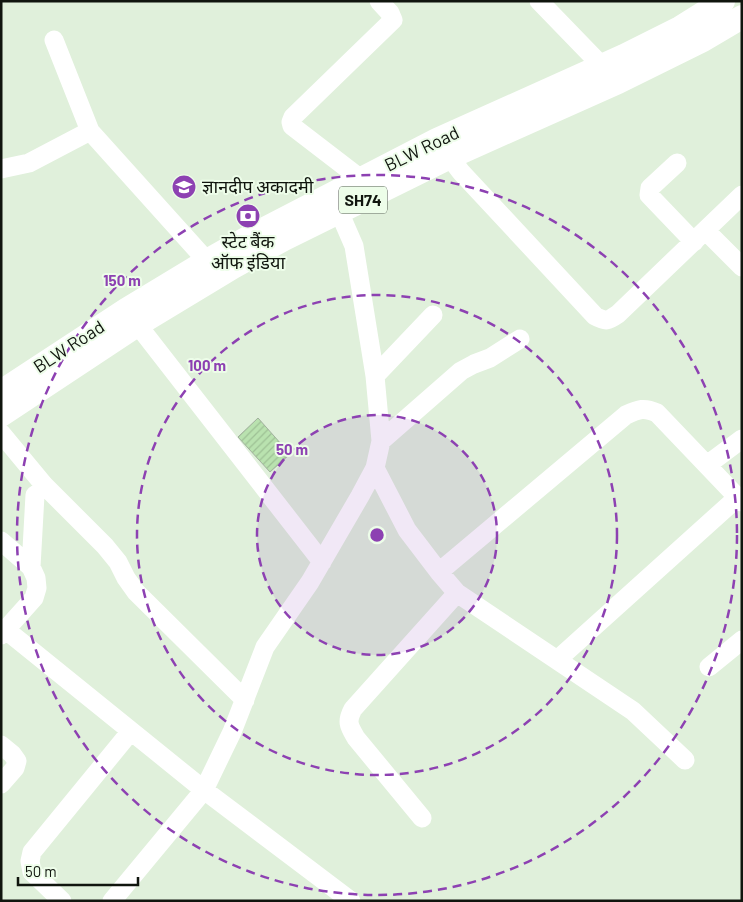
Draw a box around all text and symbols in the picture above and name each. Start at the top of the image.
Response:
street label: BLW Road [381,121,462,176]
school or university icon: ज्ञानदीप अकादमी [171,174,197,200]
place label: ज्ञानदीप अकादमी [202,175,314,197]
road number: SH74 [339,186,387,214]
bank icon: स्टेट बैंक ऑफ इंडिया [235,203,261,229]
place label: स्टेट बैंक ऑफ इंडिया [211,230,285,273]
text: 150 m [103,271,141,289]
street label: BLW Road [29,315,108,377]
text: 100 m [188,356,226,374]
text: 50 m [276,440,308,458]
centre of rings [368,526,386,544]
scale bar [18,854,138,886]
text: 50 m [25,862,57,880]

